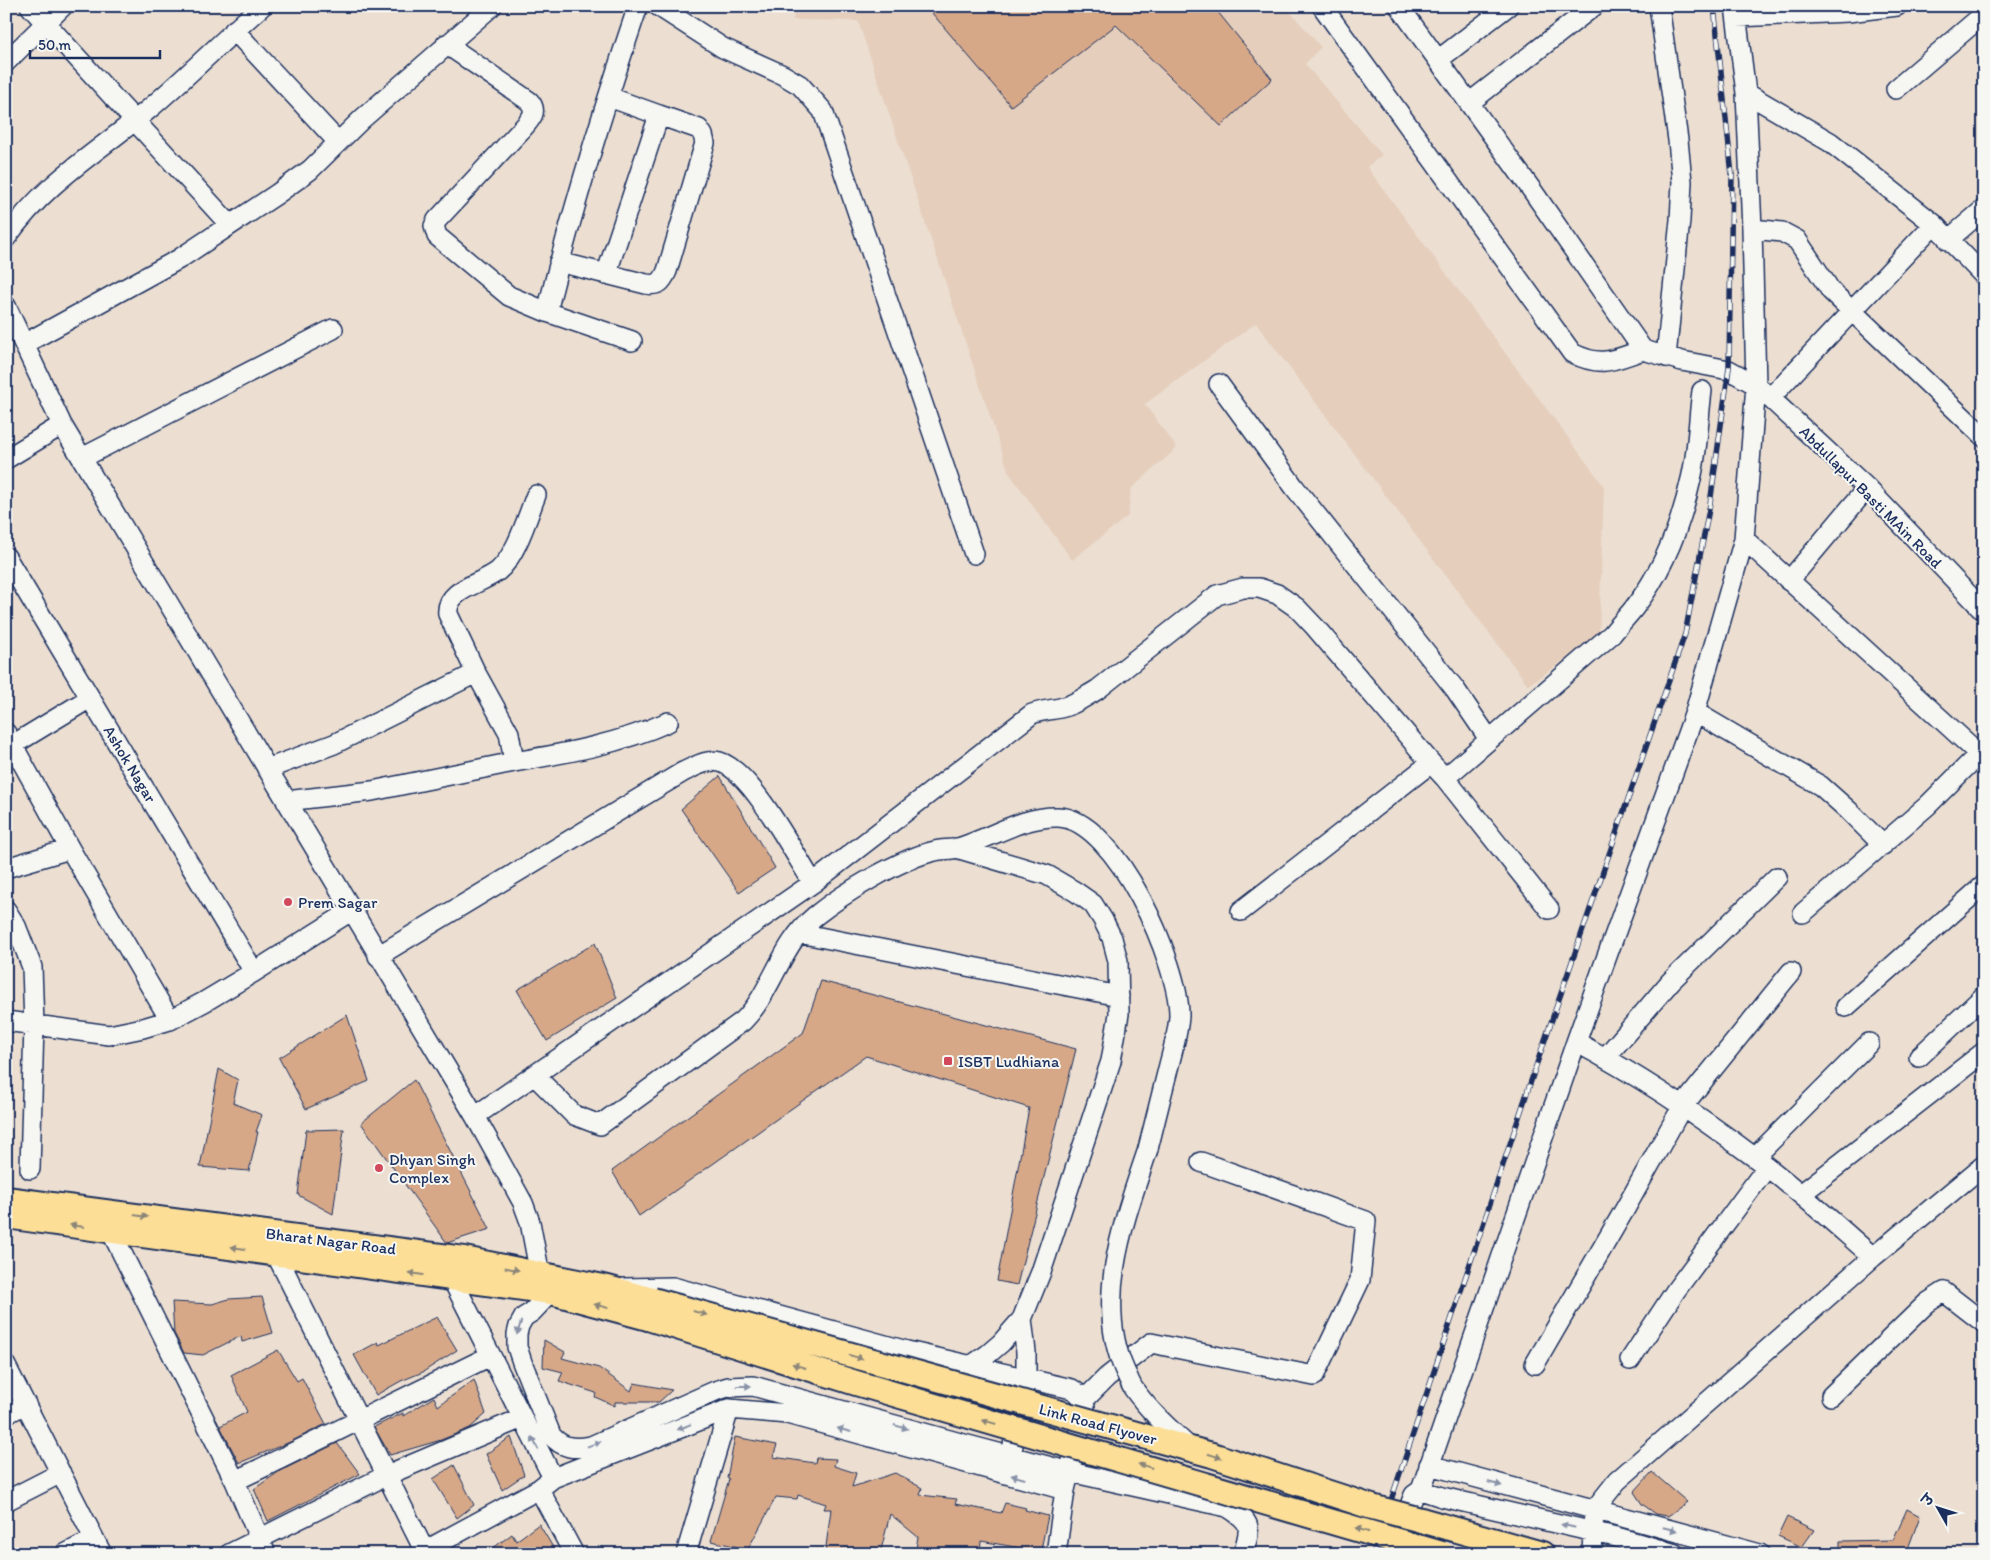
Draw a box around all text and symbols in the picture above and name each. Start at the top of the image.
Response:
scale bar [30,28,160,60]
text: 50 m [38,36,71,54]
street label: Abdullapur Basti MAin Road [1796,422,1946,572]
street label: Ashok Nagar [99,722,161,806]
place label: Prem Sagar [298,893,378,912]
marker: Prem Sagar [282,896,294,908]
place label: ISBT Ludhiana [958,1052,1060,1071]
marker: ISBT Ludhiana [942,1055,954,1067]
place label: Dhyan Singh Complex [389,1150,476,1187]
marker: Dhyan Singh Complex [373,1162,385,1174]
one-way arrow [134,1212,150,1220]
one-way arrow [69,1222,85,1230]
street label: Bharat Nagar Road [265,1224,398,1258]
one-way arrow [230,1244,246,1252]
one-way arrow [504,1266,520,1274]
one-way arrow [408,1269,424,1277]
one-way arrow [593,1301,608,1309]
one-way arrow [692,1309,707,1317]
one-way arrow [515,1321,523,1336]
one-way arrow [849,1353,864,1361]
one-way arrow [792,1361,807,1369]
one-way arrow [737,1382,753,1390]
street label: Link Road Flyover [1037,1399,1160,1449]
one-way arrow [981,1417,996,1425]
one-way arrow [677,1423,691,1431]
one-way arrow [894,1423,909,1431]
one-way arrow [837,1426,852,1434]
one-way arrow [531,1436,539,1451]
one-way arrow [587,1440,602,1448]
one-way arrow [1208,1453,1223,1461]
one-way arrow [1137,1462,1152,1470]
one-way arrow [1010,1473,1025,1481]
one-way arrow [1488,1480,1503,1488]
north arrow [1912,1482,1962,1532]
text: उ [1917,1490,1939,1511]
one-way arrow [1561,1522,1576,1530]
one-way arrow [1662,1525,1677,1533]
one-way arrow [1354,1526,1369,1534]

